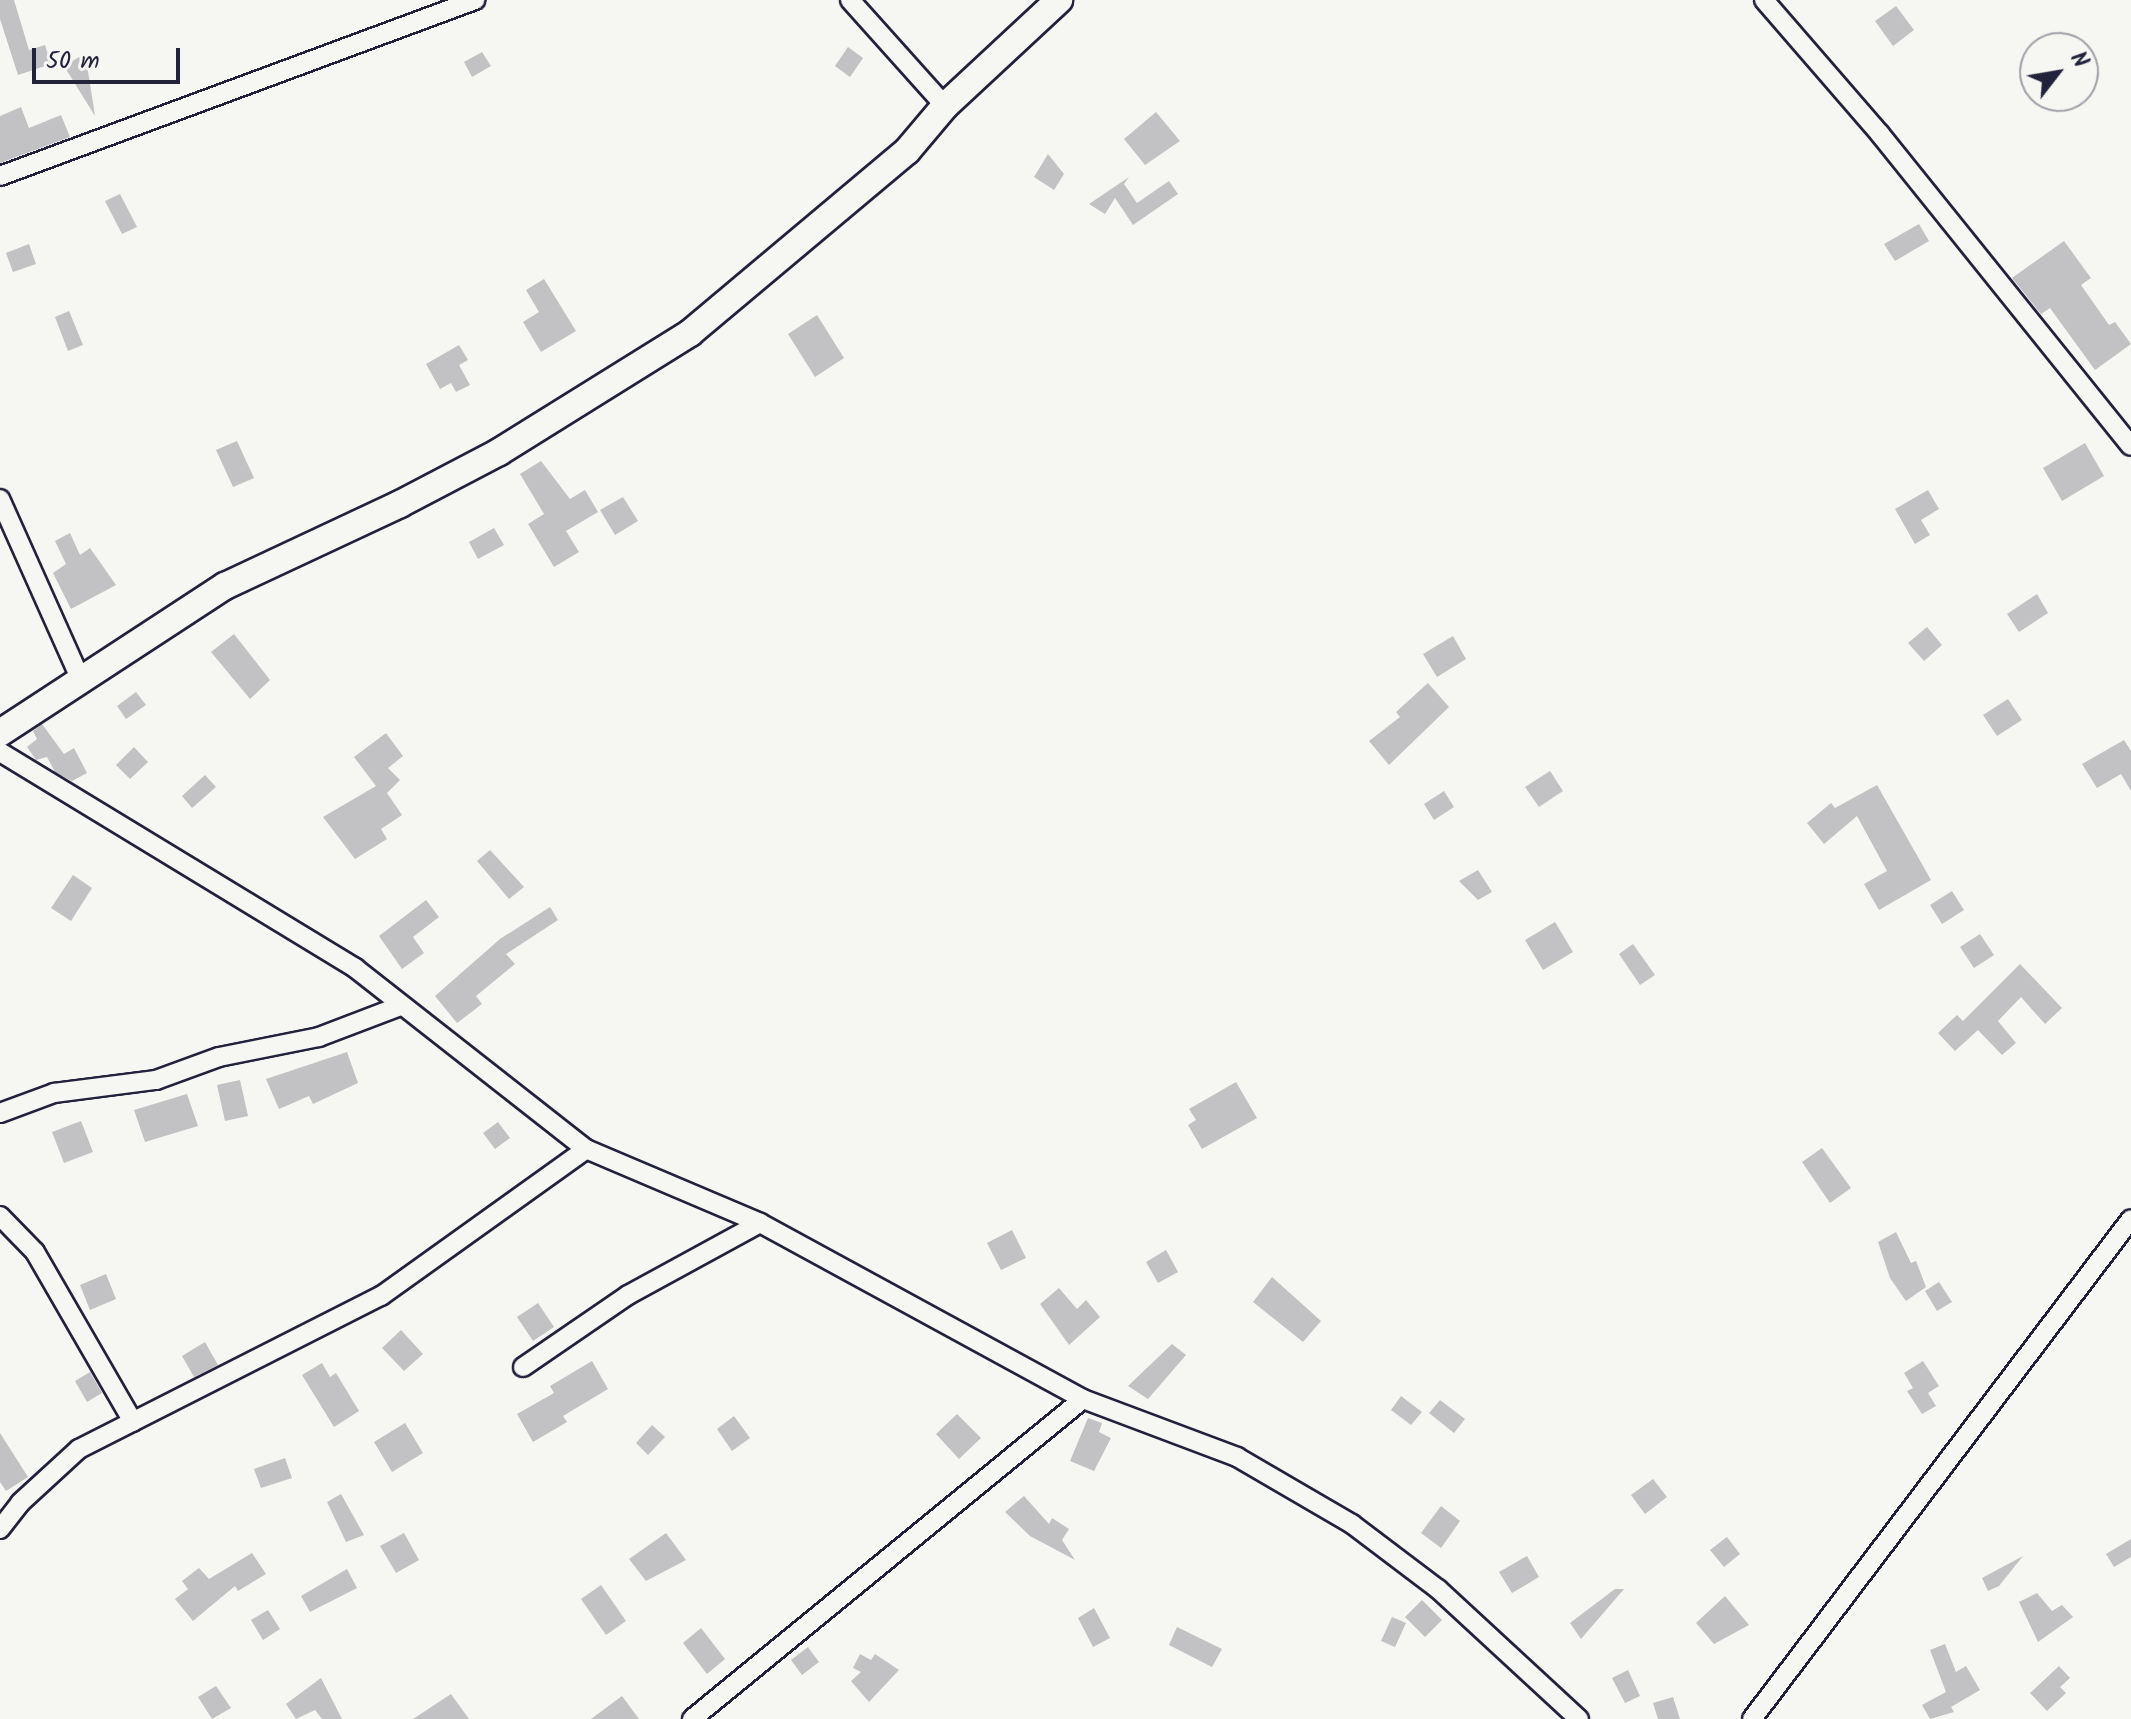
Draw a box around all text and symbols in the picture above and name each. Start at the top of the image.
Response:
scale bar [36,32,184,82]
north arrow [2019,32,2099,112]
text: 50 m [46,42,100,81]
text: N [2060,45,2097,75]

